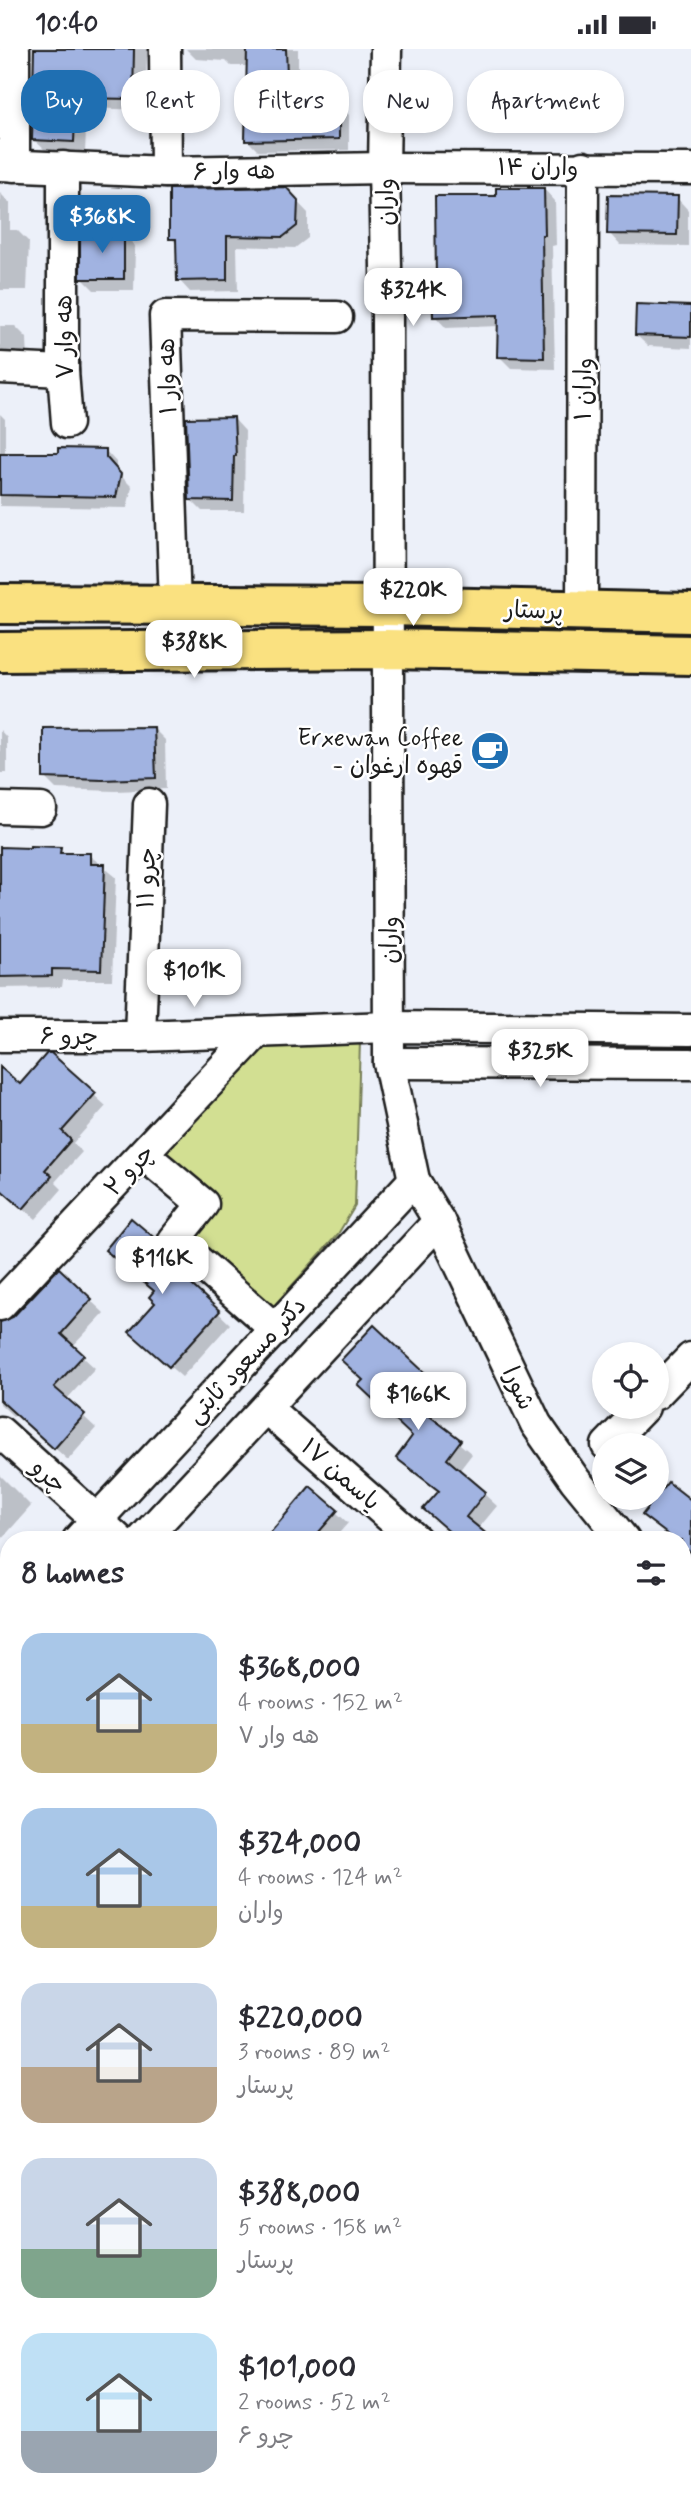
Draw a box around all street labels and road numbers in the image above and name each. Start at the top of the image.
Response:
street label: واران ۱۴ [498,153,578,184]
street label: هه وار ۶ [193,156,275,189]
street label: واران [371,178,402,226]
street label: هه وار ۷ [49,294,82,380]
street label: هه وار ۱ [152,337,185,415]
street label: واران ۱ [569,358,600,420]
street label: پرستار [502,595,564,628]
street label: چرو ۱۱ [131,847,164,909]
street label: واران [375,916,406,964]
street label: چرو ۶ [40,1022,98,1053]
street label: چرو ۲ [98,1138,162,1204]
street label: دکتر مسعود ثابتی [180,1291,314,1431]
street label: شورا [494,1362,541,1415]
street label: یاسمن ۱۷ [294,1432,386,1518]
street label: چرو [22,1452,72,1501]

